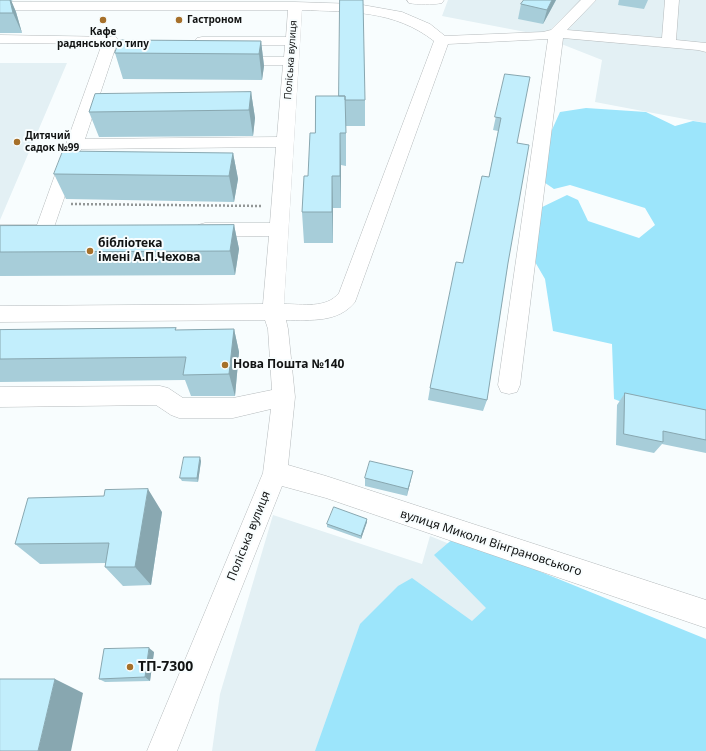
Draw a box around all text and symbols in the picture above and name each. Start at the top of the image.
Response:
place label: Гастроном [187,14,242,26]
marker: Кафе радянського типу [98,15,108,25]
marker: Гастроном [174,15,184,25]
street label: Поліська вулиця [282,20,300,100]
place label: Кафе радянського типу [57,26,149,50]
place label: Дитячий садок №99 [25,130,79,154]
marker: Дитячий садок №99 [12,137,22,147]
place label: бібліотека імені А.П.Чехова [98,237,201,265]
marker: бібліотека імені А.П.Чехова [85,246,95,256]
place label: Нова Пошта №140 [233,358,344,372]
marker: Нова Пошта №140 [220,360,230,370]
street label: Поліська вулиця [224,489,274,583]
street label: вулиця Миколи Вінграновського [398,507,584,579]
place label: ТП-7300 [138,659,193,675]
marker: ТП-7300 [125,662,135,672]

